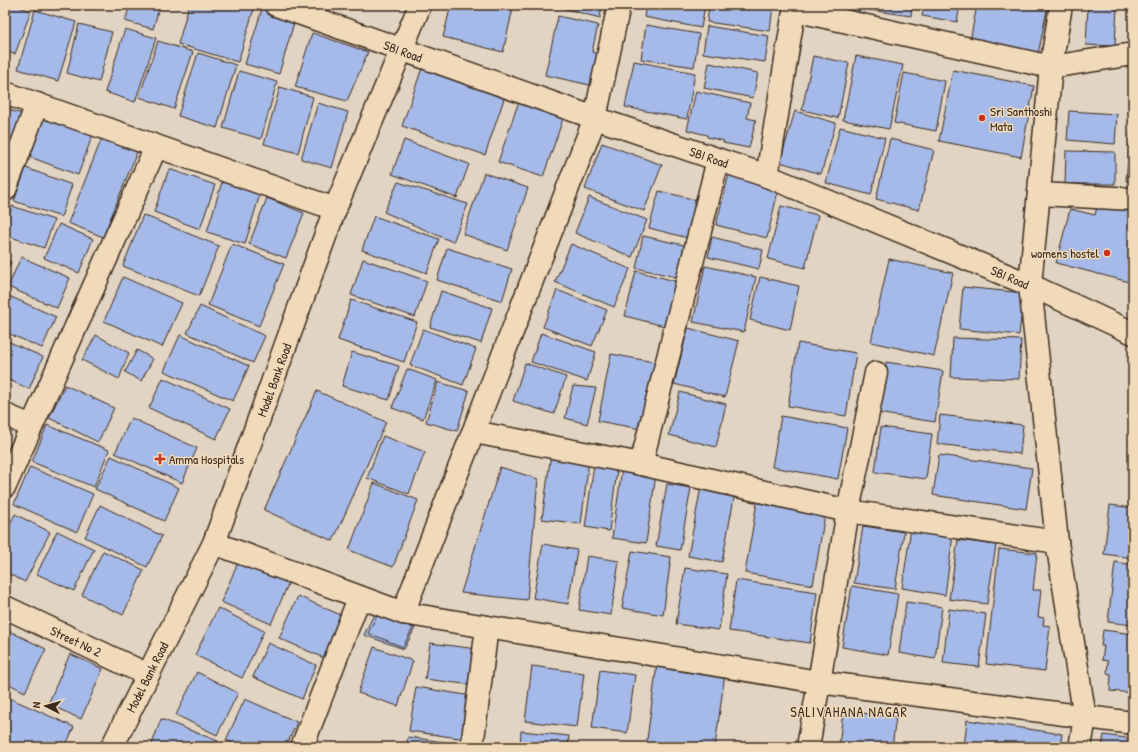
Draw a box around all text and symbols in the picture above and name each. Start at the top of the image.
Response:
street label: SBI Road [381,36,425,66]
place label: Sri Santhoshi Mata [990,102,1052,135]
marker: Sri Santhoshi Mata [977,113,987,123]
street label: SBI Road [687,142,731,172]
place label: womens hostel [1031,244,1100,262]
marker: womens hostel [1102,248,1112,258]
street label: SBI Road [988,261,1032,293]
street label: Model Bank Road [252,341,296,419]
place label: Amma Hospitals [169,450,244,468]
marker: Amma Hospitals [154,453,166,465]
street label: Street No 2 [48,621,104,661]
street label: Model Bank Road [122,639,172,715]
north arrow [26,686,66,726]
text: N [29,701,43,709]
district label: SALIVAHANA NAGAR [790,702,908,721]

